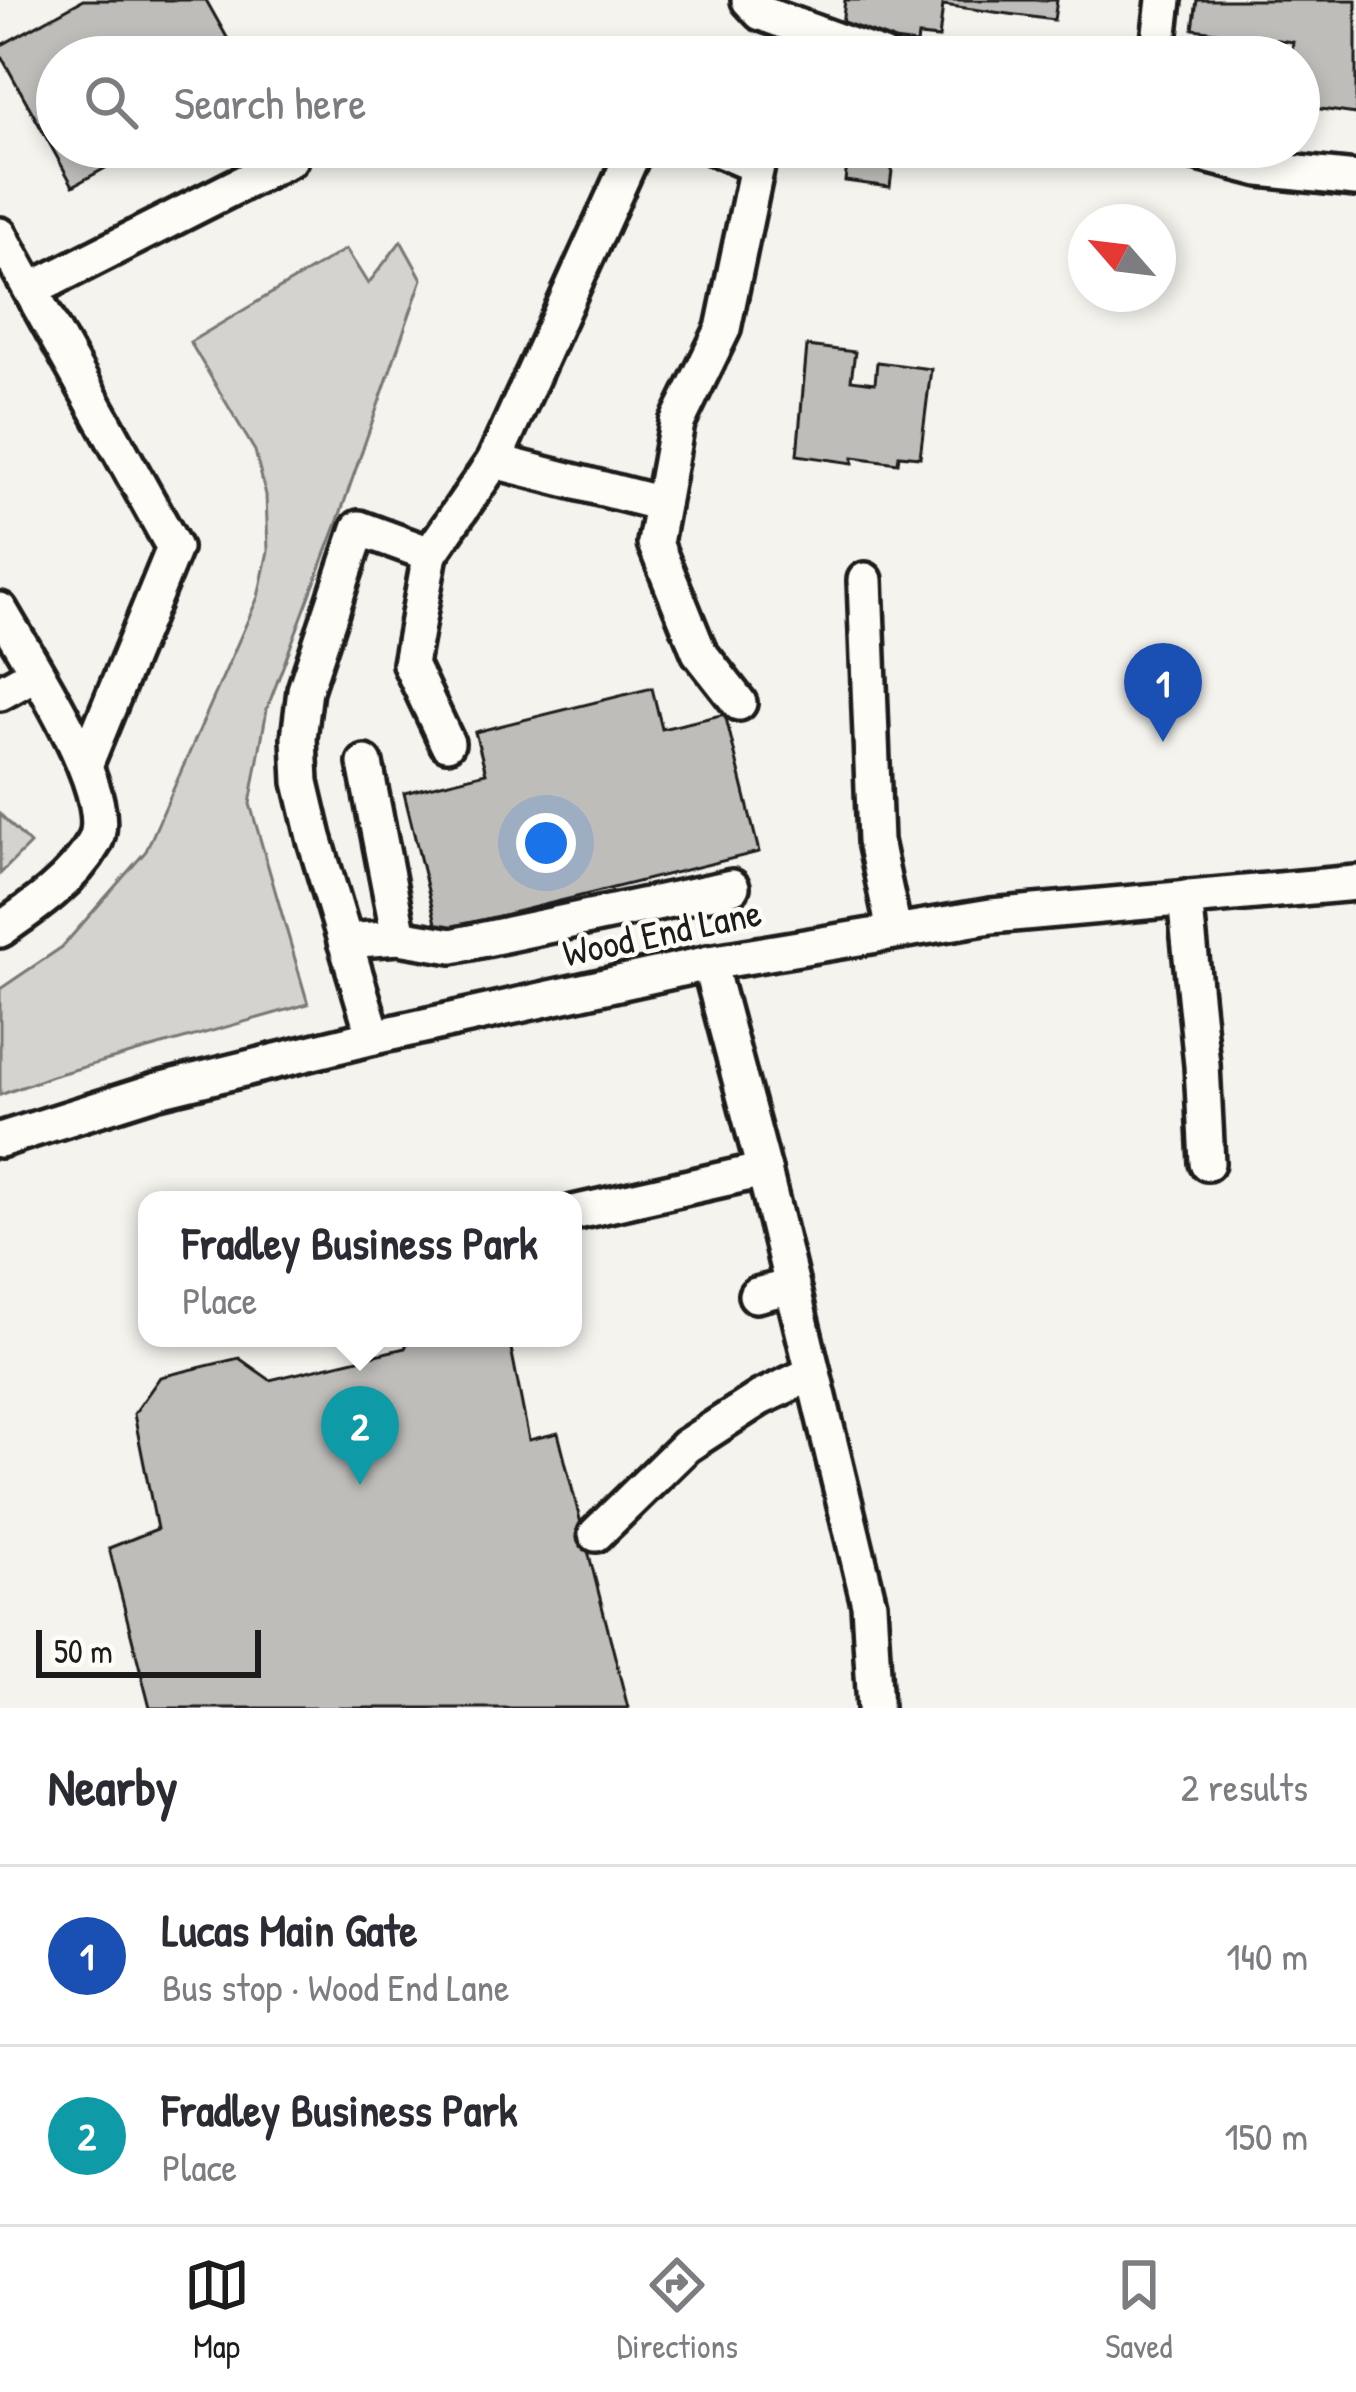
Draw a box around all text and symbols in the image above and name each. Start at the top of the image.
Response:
search box [36,36,1320,168]
icon: search [78,69,144,135]
text: Search here [174,72,366,133]
north arrow [1068,204,1176,312]
pin: 1 [1124,643,1202,742]
your location [516,813,576,873]
street label: Wood End Lane [558,885,766,978]
popup [138,1191,582,1347]
text: Fradley Business Park [182,1212,538,1273]
text: Place [182,1273,257,1326]
pin: 2 [321,1386,399,1485]
scale bar [36,1624,261,1677]
text: 50 m [54,1629,113,1673]
text: Nearby [48,1752,178,1821]
text: 2 results [1181,1760,1308,1813]
text: Lucas Main Gate [162,1899,417,1960]
text: 1 [80,1929,94,1982]
text: 140 m [1226,1929,1308,1982]
text: Bus stop · Wood End Lane [162,1960,510,2013]
text: Fradley Business Park [162,2079,517,2140]
text: 2 [78,2109,96,2162]
text: 150 m [1224,2109,1308,2162]
text: Place [162,2140,237,2193]
tab: Map [184,2252,250,2368]
tab: Directions [617,2252,738,2368]
tab: Saved [1105,2252,1172,2368]

